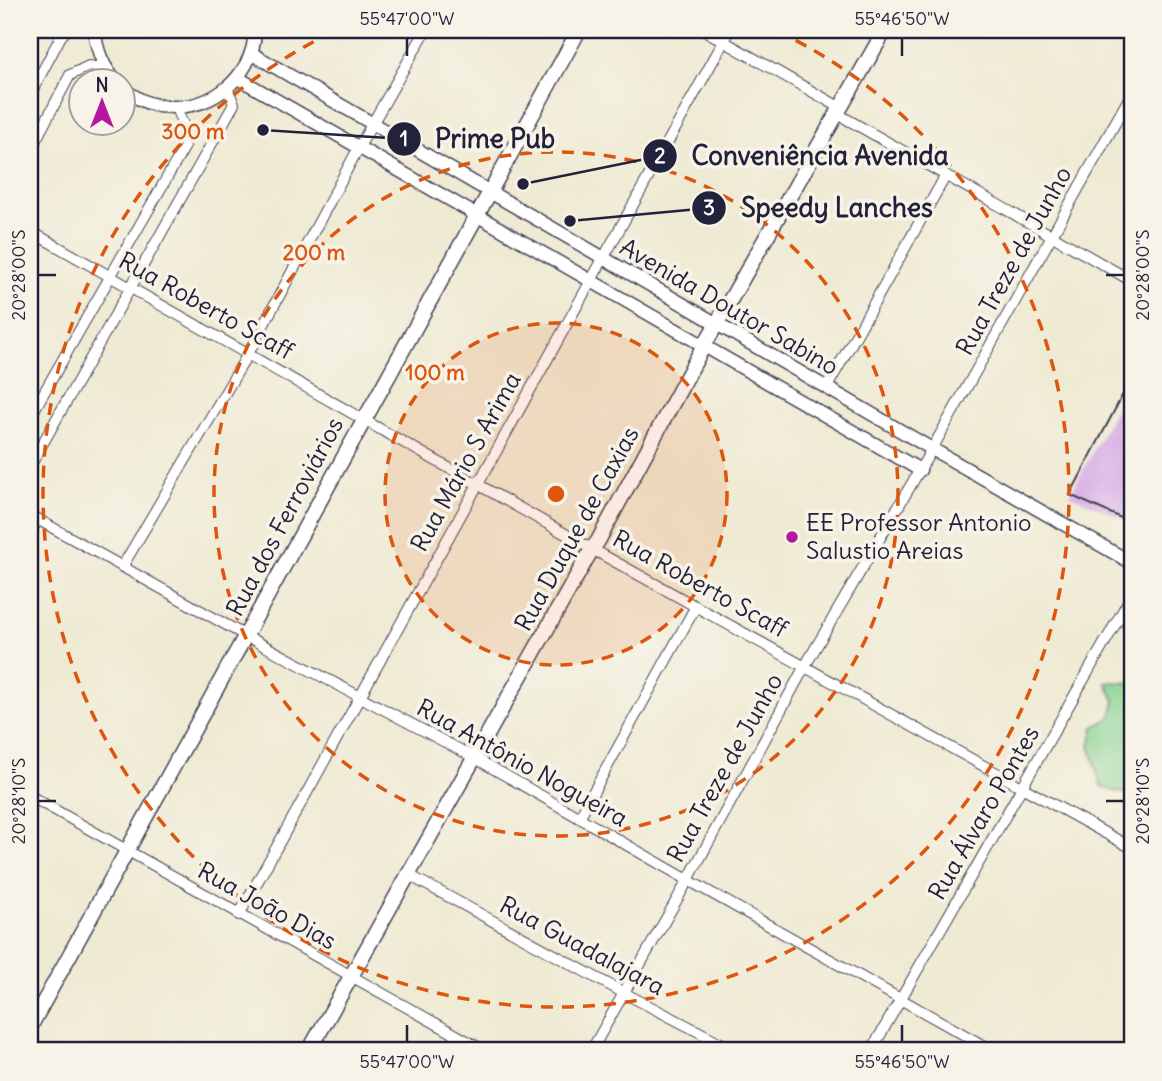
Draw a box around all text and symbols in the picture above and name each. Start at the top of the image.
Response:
text: 55°47'00"W [360,7,455,30]
text: 55°46'50"W [854,7,950,30]
north arrow [66,66,136,136]
text: N [95,73,109,97]
callout: Prime Pub [386,115,569,162]
text: 300 m [162,118,225,145]
text: Prime Pub [435,122,555,155]
text: 1 [400,125,408,152]
callout: Conveniência Avenida [642,132,963,179]
text: Conveniência Avenida [691,139,949,172]
text: 2 [654,142,666,169]
street label: Rua Treze de Junho [949,161,1077,360]
callout: Speedy Lanches [692,184,946,231]
text: Speedy Lanches [741,191,933,224]
text: 3 [703,194,715,221]
text: 20°28'00"S [7,229,30,321]
text: 20°28'00"S [1131,229,1154,321]
street label: Avenida Doutor Sabino [615,231,844,381]
text: 200 m [283,239,346,266]
street label: Rua Roberto Scaff [114,245,300,366]
text: 100 m [405,359,465,386]
street label: Rua Mário S Arima [403,367,527,556]
street label: Rua dos Ferroviários [219,412,349,621]
street label: Rua Duque de Caxias [508,421,645,636]
centre of rings [544,482,568,506]
place label: EE Professor Antonio Salustio Areias [806,507,1032,565]
street label: Rua Roberto Scaff [608,523,794,644]
marker: EE Professor Antonio Salustio Areias [784,529,800,545]
street label: Rua Treze de Junho [660,668,788,867]
street label: Rua Antônio Nogueira [412,692,633,833]
street label: Rua Álvaro Pontes [921,720,1045,905]
text: 20°28'10"S [7,758,30,844]
text: 20°28'10"S [1131,758,1154,844]
street label: Rua João Dias [193,855,342,956]
street label: Rua Guadalajara [495,889,670,1001]
text: 55°47'00"W [360,1050,455,1073]
text: 55°46'50"W [854,1050,950,1073]

